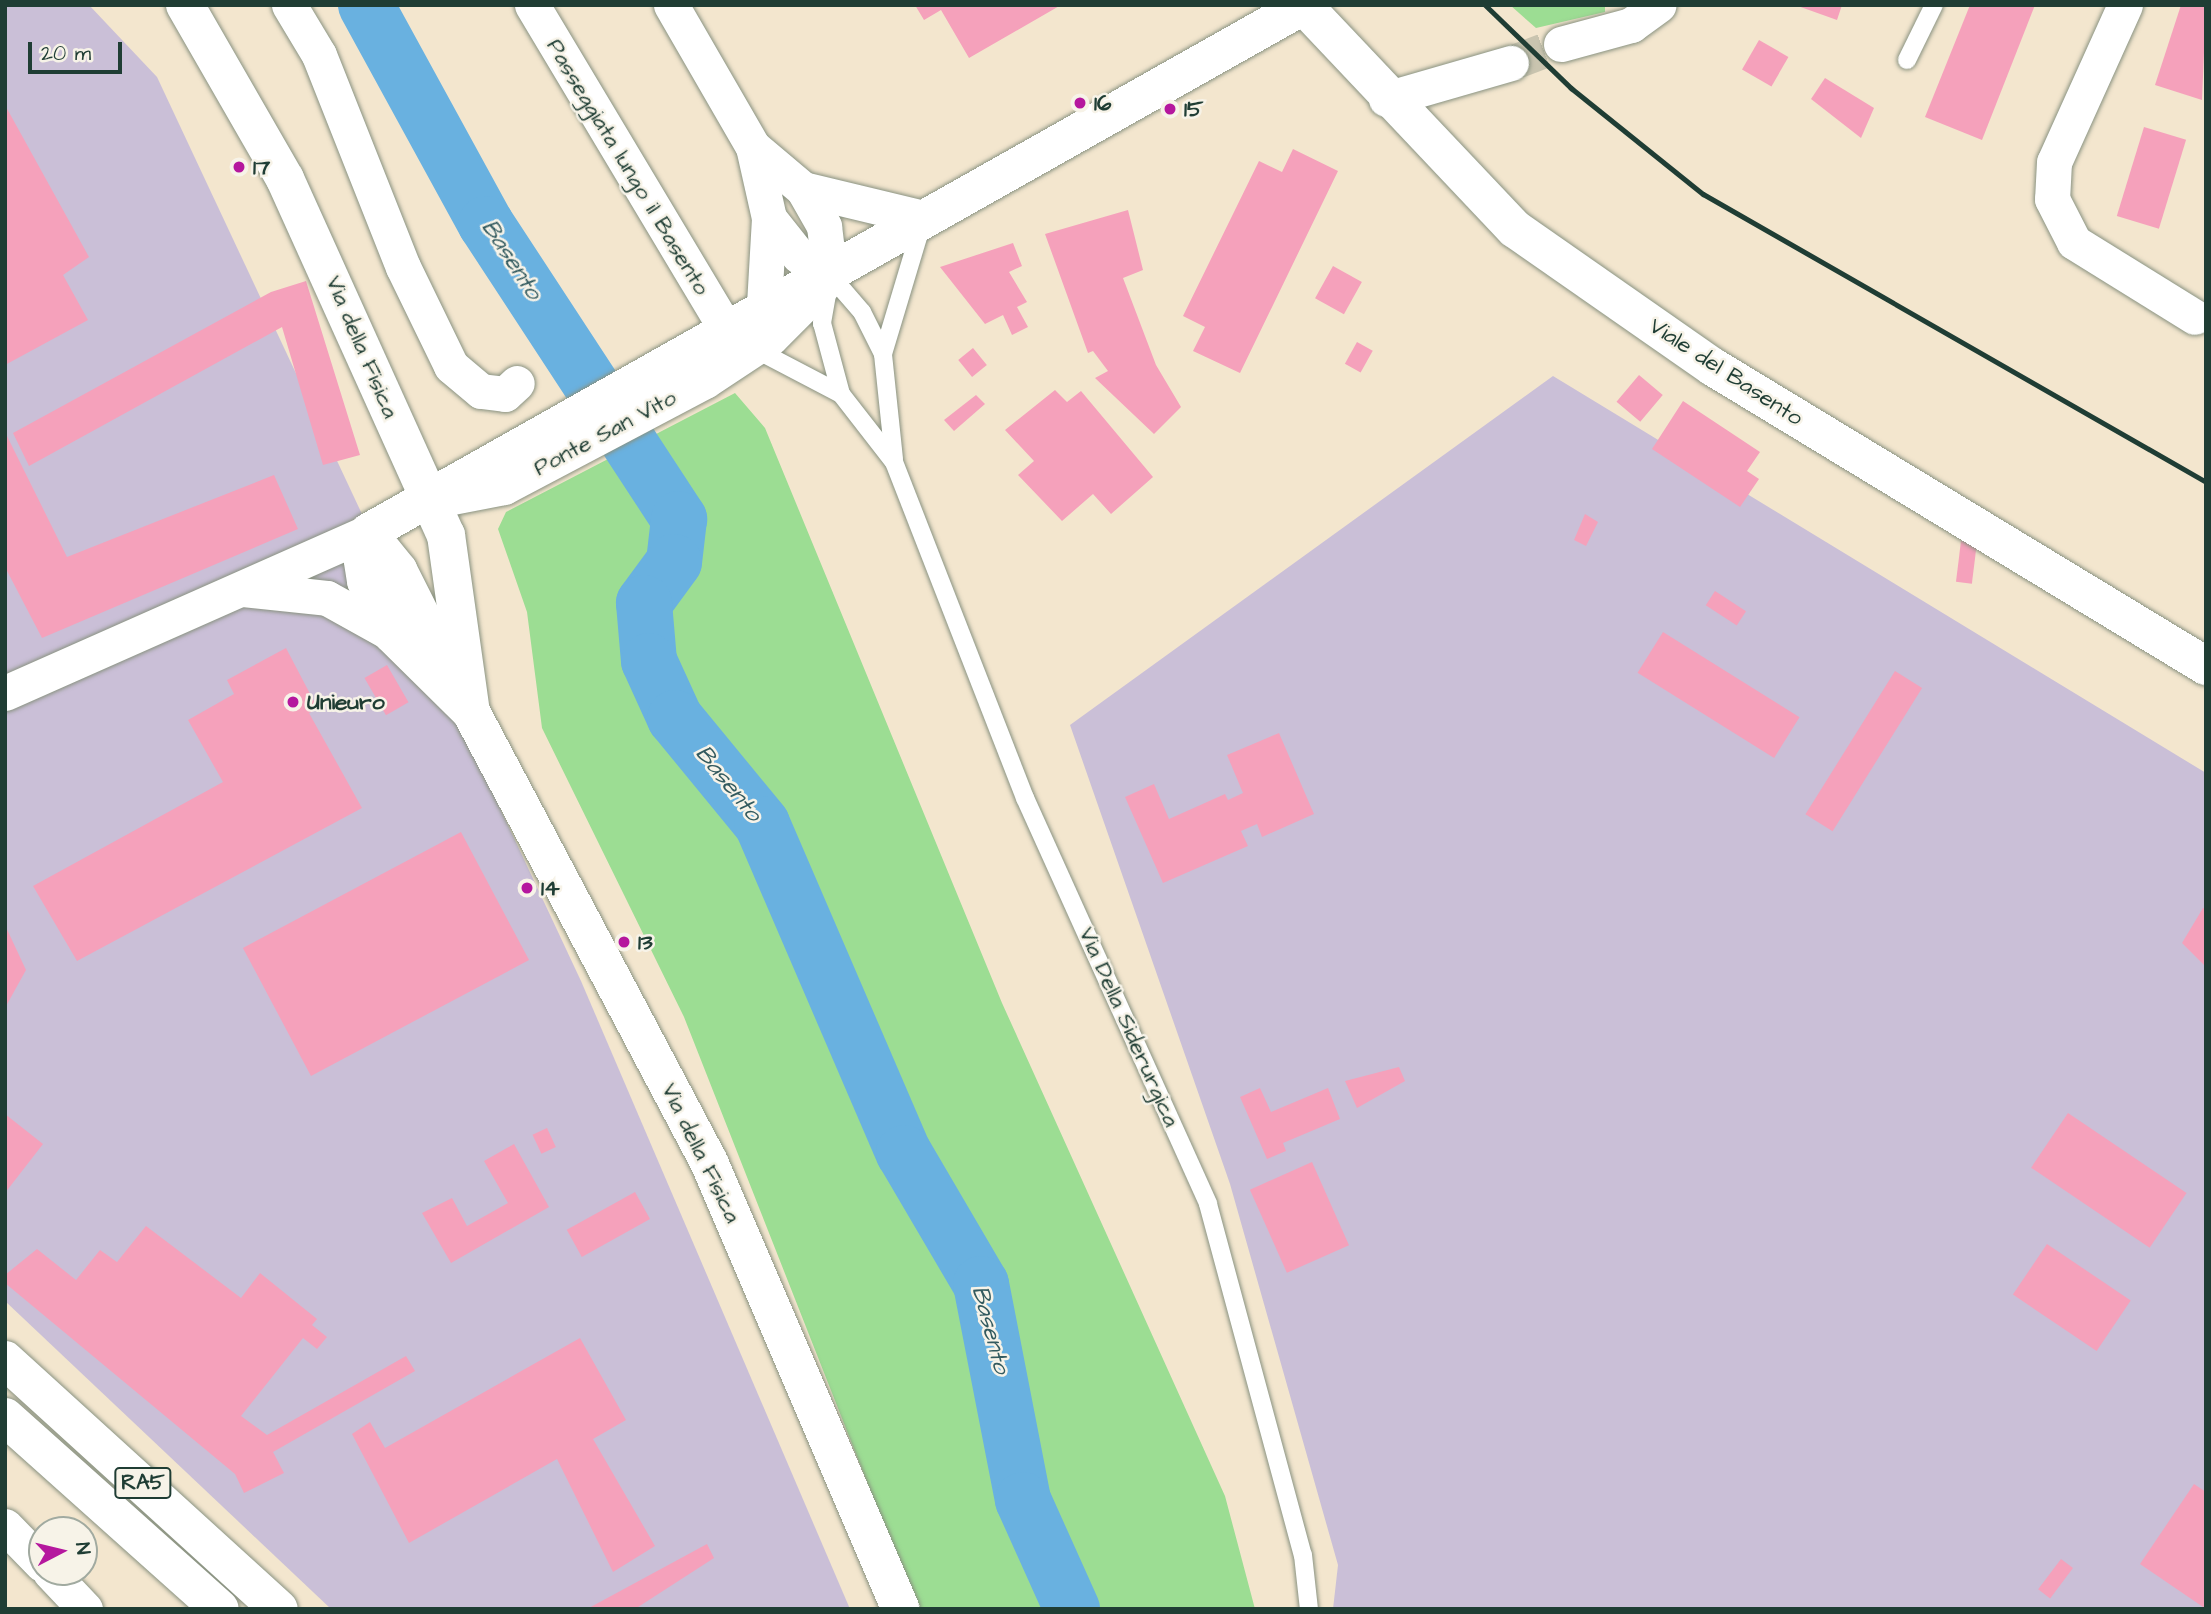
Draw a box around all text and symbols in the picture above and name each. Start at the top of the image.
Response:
scale bar [32,28,126,72]
street label: Passeggiata lungo il Basento [540,34,716,300]
text: 20 m [41,39,91,68]
place label: 16 [1094,89,1111,117]
marker: 16 [1072,95,1088,111]
place label: 15 [1184,95,1203,123]
marker: 15 [1162,101,1178,117]
place label: 17 [253,153,270,181]
marker: 17 [231,159,247,175]
water label: Basento [475,215,547,305]
street label: Via della Fisica [320,272,404,422]
street label: Viale del Basento [1644,312,1808,432]
street label: Ponte San Vito [529,384,681,482]
place label: Unieuro [307,688,385,716]
marker: Unieuro [285,694,301,710]
water label: Basento [689,740,767,828]
place label: 14 [541,874,560,902]
marker: 14 [519,880,535,896]
street label: Via Della Siderurgica [1073,923,1185,1131]
place label: 13 [638,928,653,956]
marker: 13 [616,934,632,950]
street label: Via della Fisica [655,1079,747,1227]
water label: Basento [965,1283,1015,1377]
road number: RA5 [113,1466,173,1500]
north arrow [28,1516,98,1586]
text: N [68,1541,96,1556]

